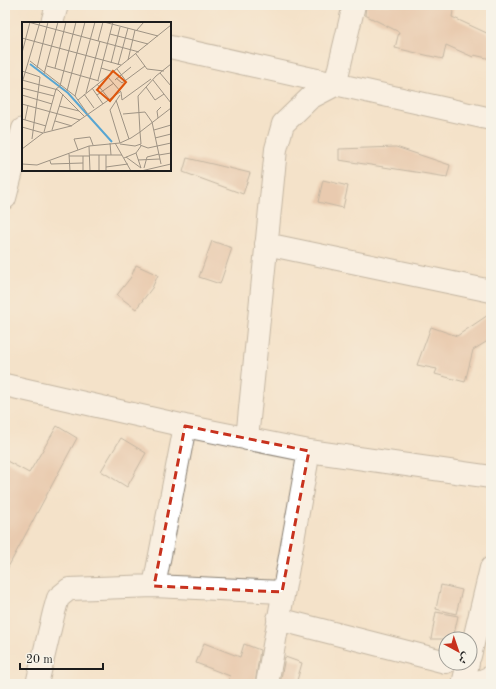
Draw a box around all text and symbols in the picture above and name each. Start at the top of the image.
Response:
inset map [22,22,171,171]
north arrow [438,631,478,671]
scale bar [20,645,103,671]
text: ش [456,650,471,665]
text: 20 m [26,654,53,666]

